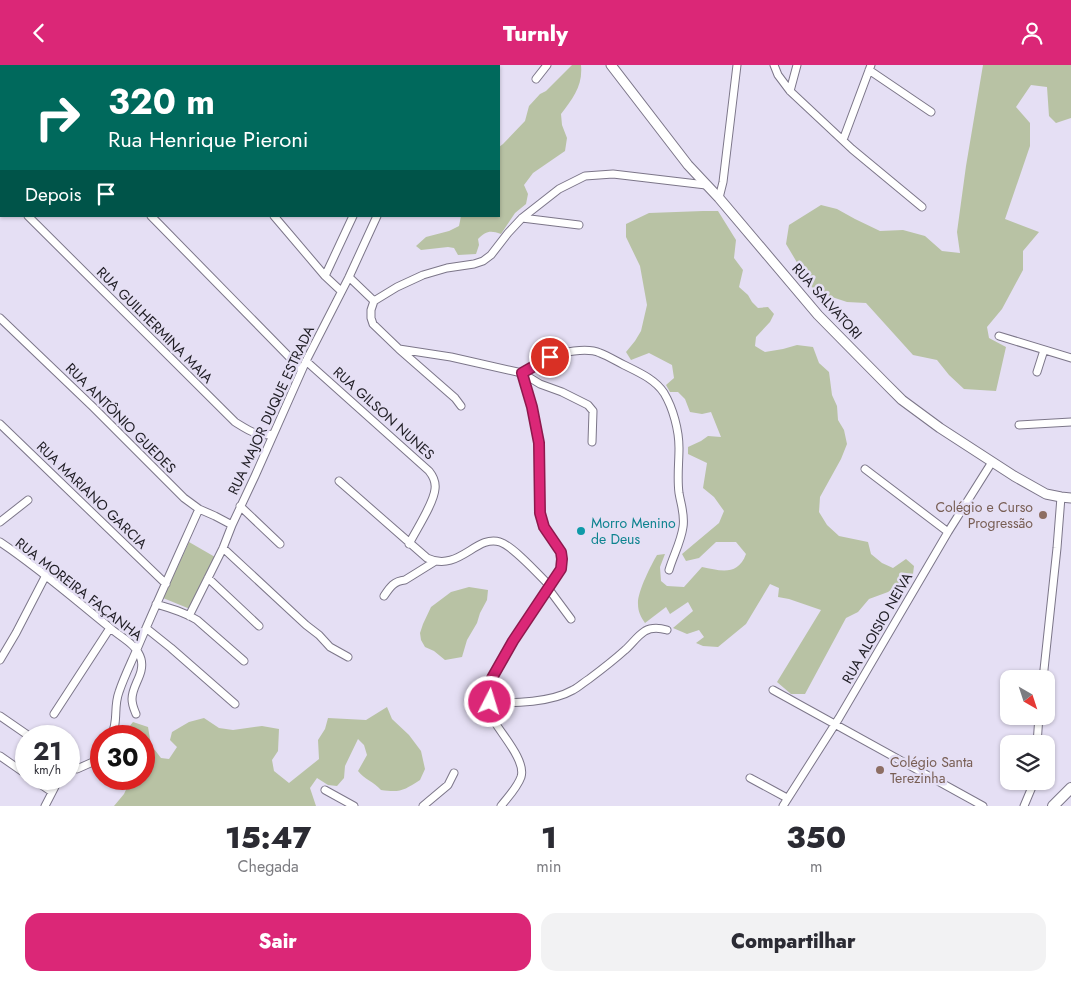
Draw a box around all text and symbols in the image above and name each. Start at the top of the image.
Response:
text: Turnly [503,17,568,49]
icon: back [25,19,53,47]
icon: person [1018,19,1046,47]
text: 320 m [108,77,215,127]
icon: right [25,85,90,150]
text: Rua Henrique Pieroni [108,123,309,155]
icon: arrive [92,180,120,208]
text: Depois [25,181,82,208]
street label: RUA SALVATORI [787,259,867,343]
street label: RUA GUILHERMINA MAIA [92,262,218,388]
street label: RUA MAJOR DUQUE ESTRADA [223,322,319,498]
pin [529,336,571,378]
icon: arrive [536,343,564,371]
street label: RUA ANTÔNIO GUEDES [61,358,181,478]
street label: RUA GILSON NUNES [329,362,439,464]
street label: RUA MARIANO GARCIA [32,437,152,554]
place label: Colégio e Curso Progressão [935,497,1033,533]
marker: Colégio e Curso Progressão [1037,509,1049,521]
place label: Morro Menino de Deus [591,513,676,549]
marker: Morro Menino de Deus [575,525,587,537]
street label: RUA MOREIRA FAÇANHA [11,533,147,646]
street label: RUA ALOISIO NEIVA [837,568,917,687]
north arrow [1000,670,1055,725]
map controls [1000,670,1055,790]
position arrow [463,675,515,727]
speed limit sign: 30 [90,725,155,790]
text: 21 [33,733,62,769]
button: layers [1000,735,1055,790]
place label: Colégio Santa Terezinha [890,752,973,788]
text: km/h [34,761,61,779]
marker: Colégio Santa Terezinha [874,764,886,776]
text: 15:47 [225,816,311,859]
text: 1 [541,816,557,859]
text: 350 [786,816,846,859]
text: Chegada [238,855,299,878]
text: min [536,855,561,878]
text: m [810,855,822,878]
button: Sair [25,913,531,971]
button: Compartilhar [541,913,1046,971]

